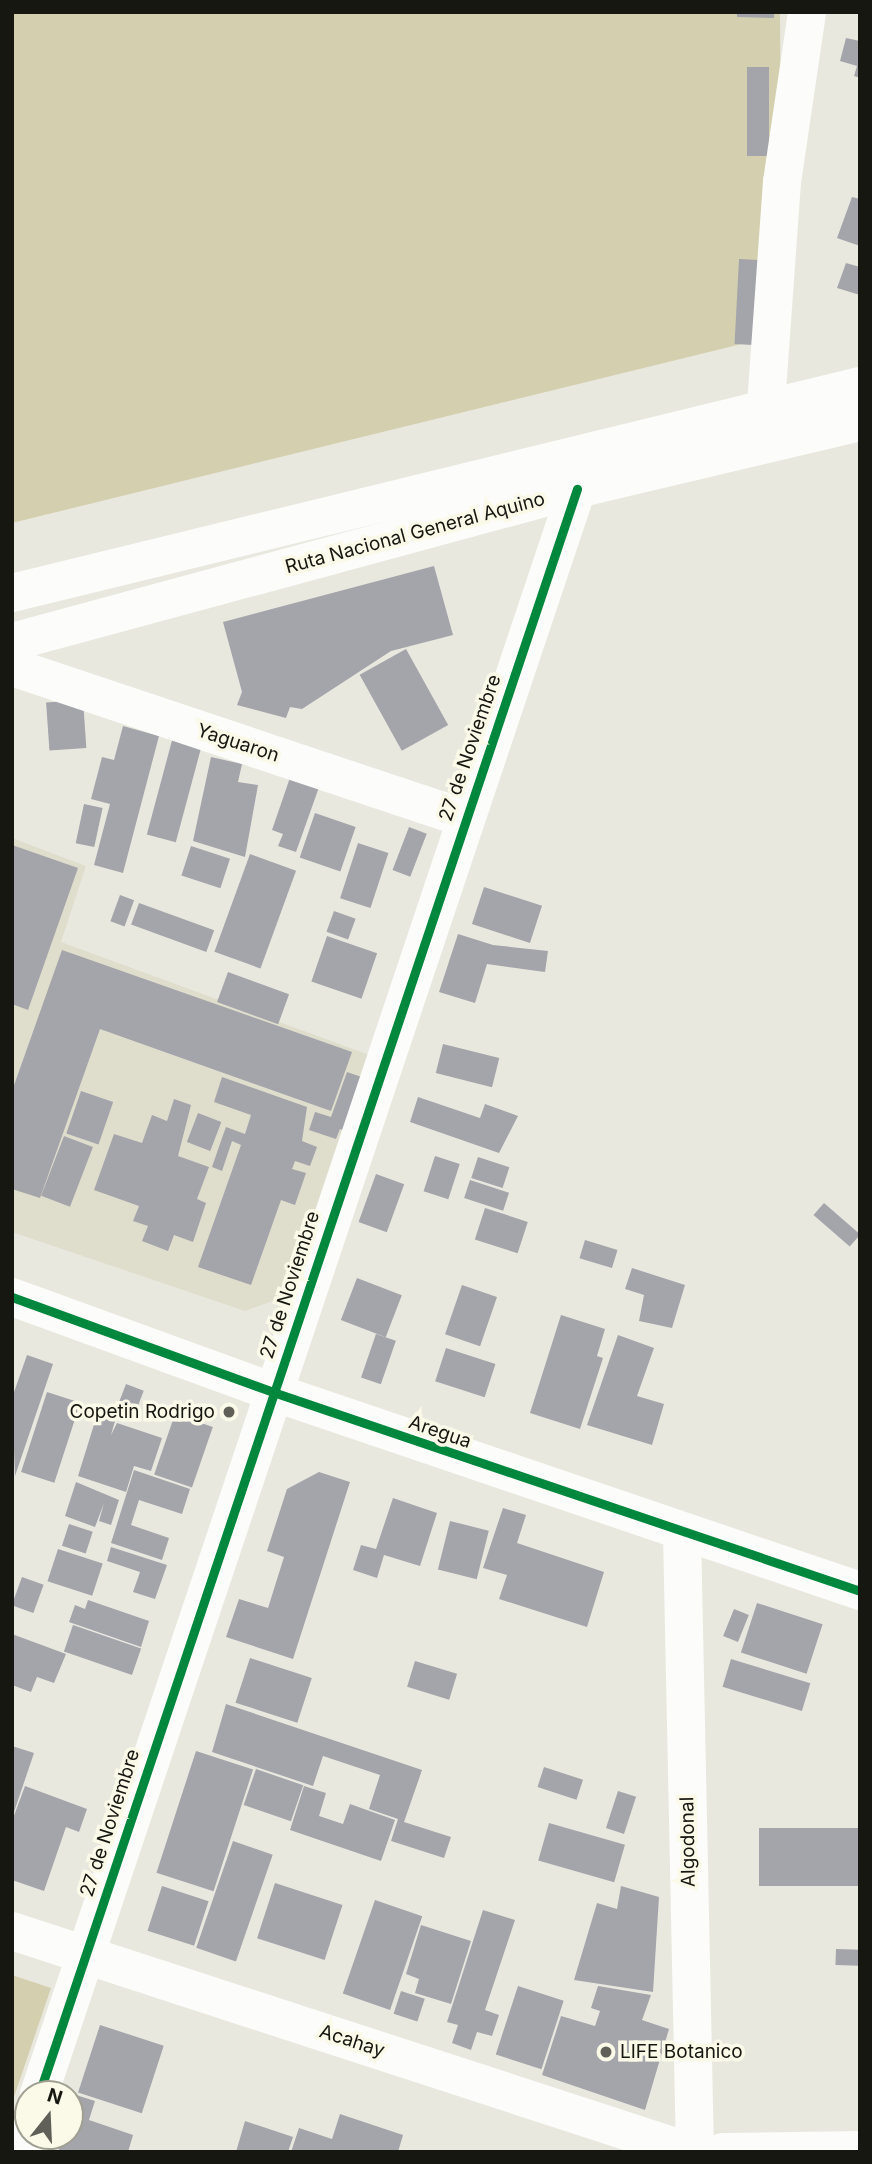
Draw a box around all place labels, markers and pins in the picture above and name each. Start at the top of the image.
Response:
place label: Copetin Rodrigo [70,1401,215,1423]
marker: Copetin Rodrigo [221,1404,237,1420]
place label: LIFE Botanico [620,2041,743,2063]
marker: LIFE Botanico [598,2044,614,2060]

